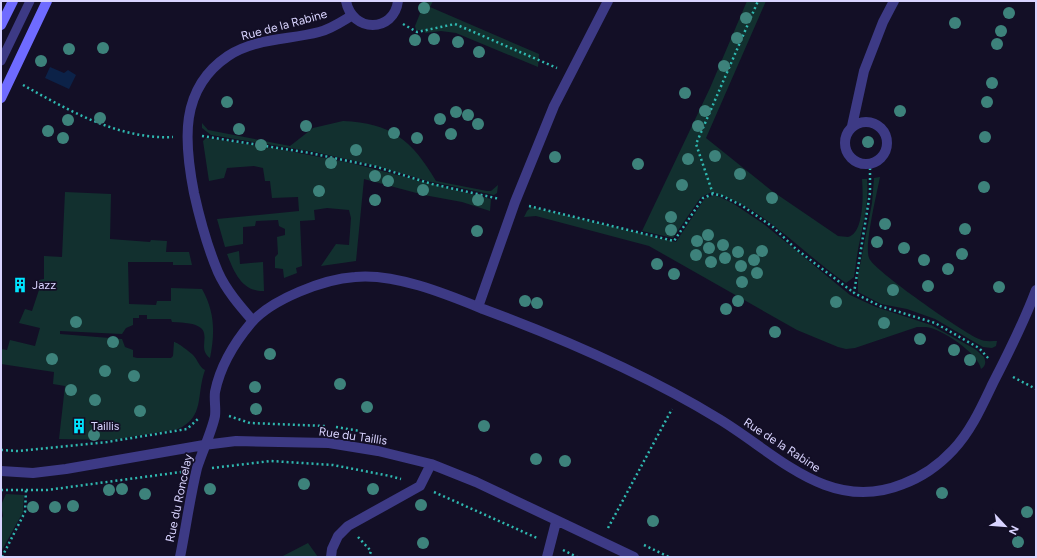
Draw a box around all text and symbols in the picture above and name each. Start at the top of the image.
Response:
street label: Rue de la Rabine [239,7,329,43]
building icon: Jazz [11,276,29,294]
place label: Jazz [32,278,56,292]
street label: Rue de la Rabine [741,415,823,475]
building icon: Taillis [70,417,88,435]
place label: Taillis [91,419,120,433]
street label: Rue du Taillis [318,424,388,448]
street label: Rue du Roncelay [163,452,195,543]
north arrow [985,506,1025,546]
text: N [1006,523,1021,537]

